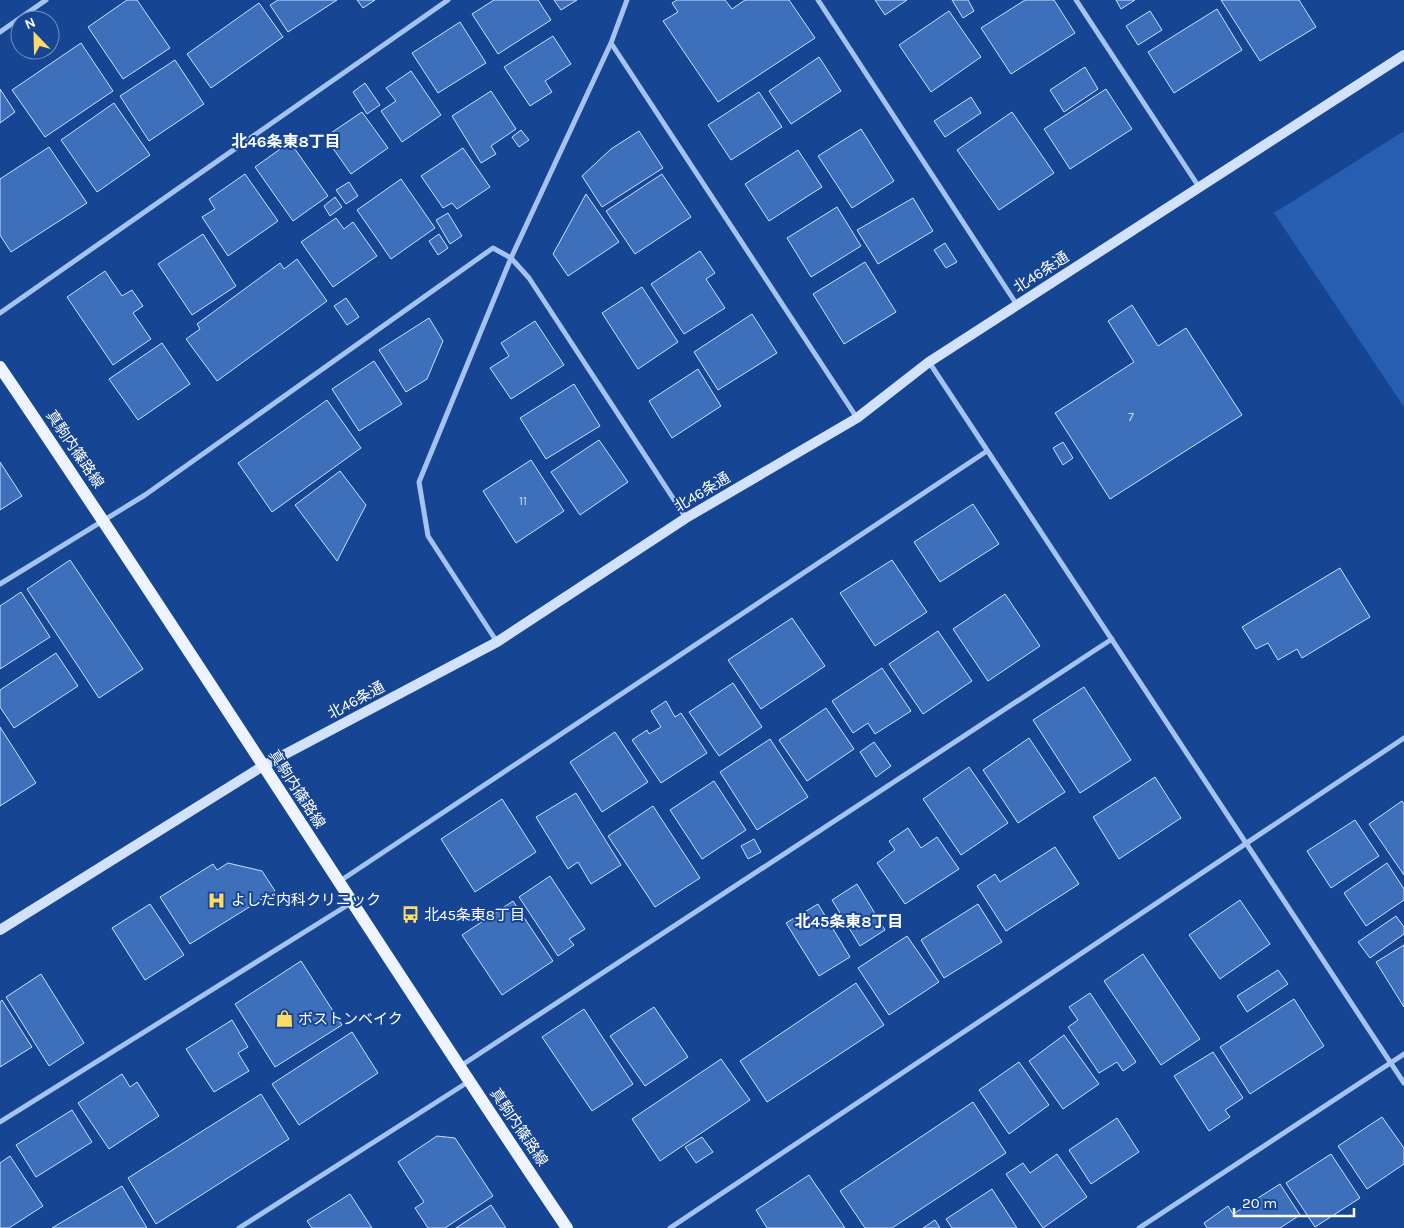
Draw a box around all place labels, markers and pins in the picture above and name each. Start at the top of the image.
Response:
hospital icon: よしだ内科クリニック [207,890,227,910]
place label: よしだ内科クリニック [231,891,381,909]
bus stop icon: 北45条東8丁目 [400,905,420,925]
place label: 北45条東8丁目 [424,906,525,924]
shop icon: ボストンベイク [274,1009,294,1029]
place label: ボストンベイク [298,1010,403,1028]

